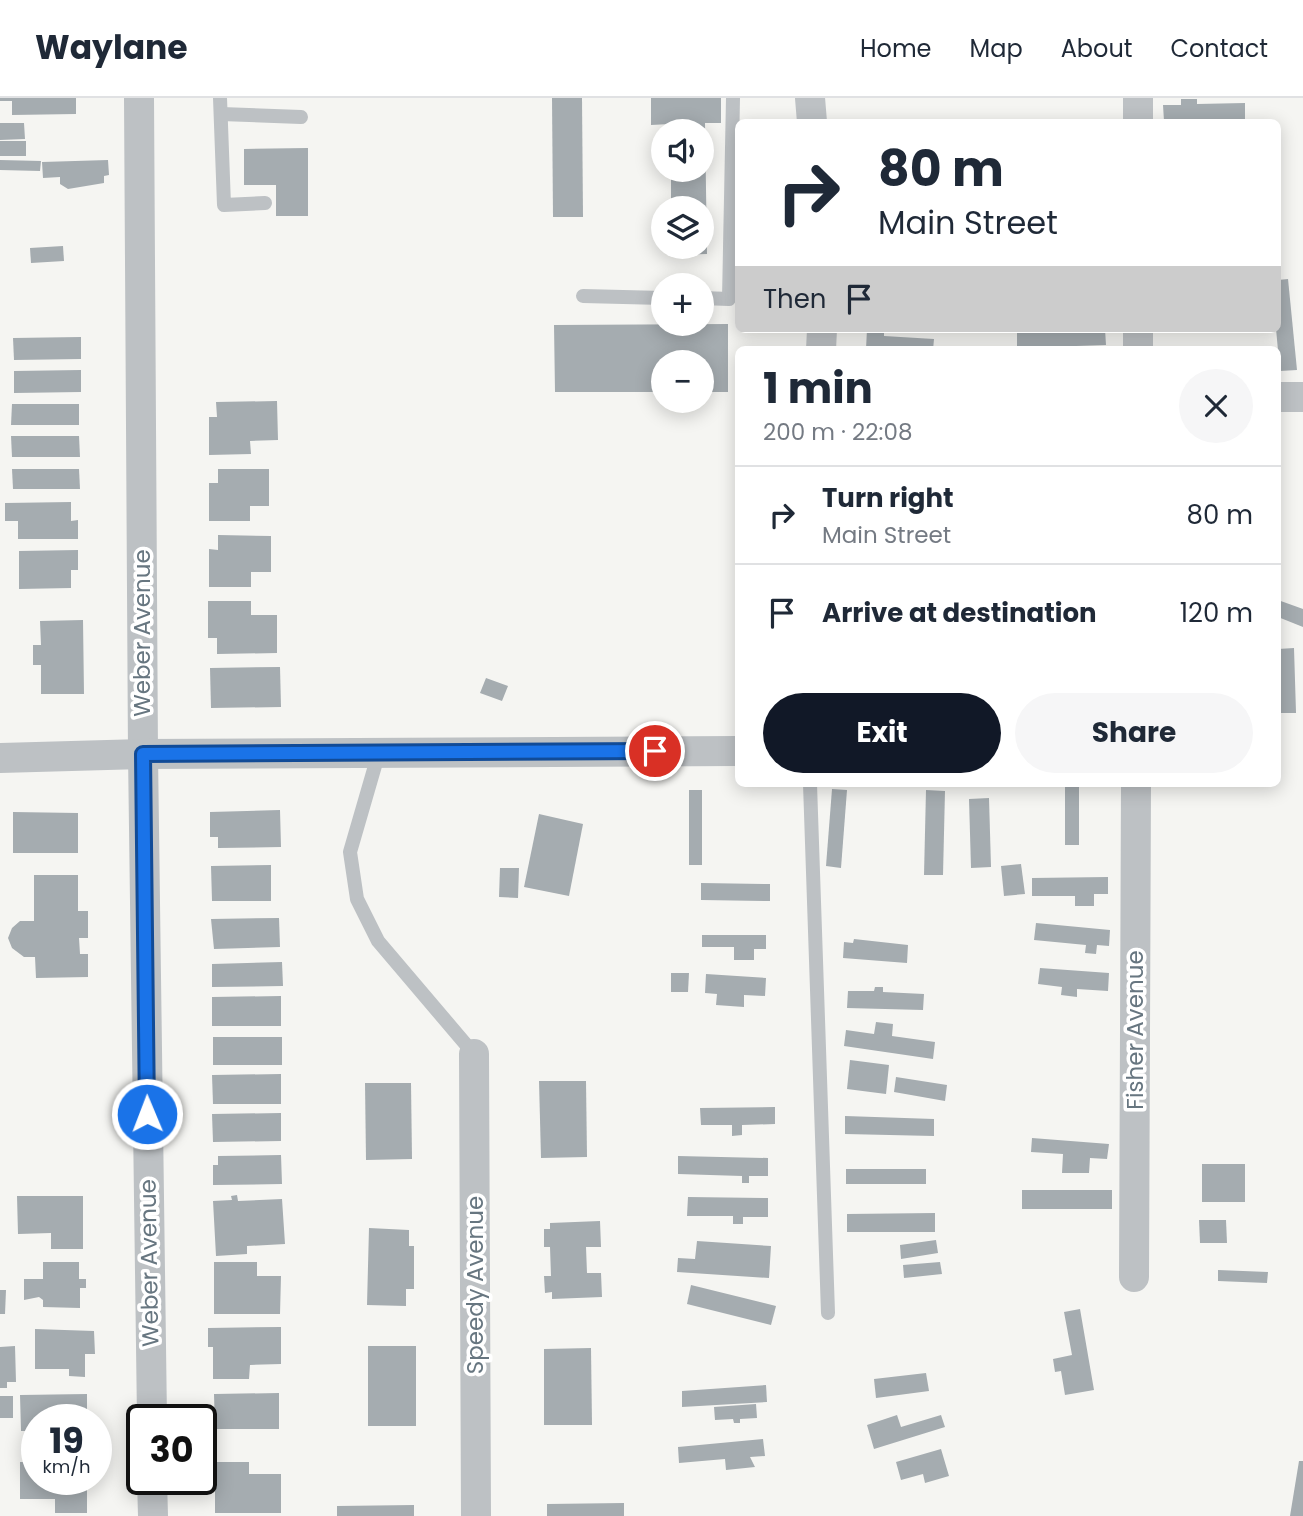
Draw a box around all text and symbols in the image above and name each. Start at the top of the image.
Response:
text: Waylane [35,24,188,71]
text: Home [860,32,932,65]
text: Map [970,32,1023,65]
text: About [1061,32,1132,65]
text: Contact [1170,32,1268,65]
map controls [651,119,714,413]
button: sound [651,119,714,182]
text: 80 m [878,135,1004,203]
icon: right [763,147,854,238]
button: layers [651,196,714,259]
text: Main Street [878,200,1058,245]
button: + [651,273,714,336]
icon: arrive [840,280,878,318]
text: Then [763,281,826,317]
button: − [651,350,714,413]
text: 1 min [763,359,873,418]
button: close [1179,369,1253,443]
text: 200 m · 22:08 [763,416,912,448]
text: Turn right [822,480,954,516]
icon: right [763,496,801,534]
text: 80 m [1187,497,1253,533]
text: Main Street [822,519,951,551]
street label: Weber Avenue [126,549,158,717]
icon: arrive [763,594,801,632]
text: Arrive at destination [822,595,1097,631]
text: 120 m [1180,595,1253,631]
button: Exit [763,693,1001,773]
button: Share [1015,693,1253,773]
pin [625,721,685,781]
icon: arrive [636,732,674,770]
street label: Fisher Avenue [1119,950,1151,1110]
position arrow [110,1077,184,1151]
street label: Weber Avenue [132,1179,166,1347]
street label: Speedy Avenue [459,1196,491,1374]
speed limit sign: 30 [126,1404,217,1495]
text: 19 [49,1416,84,1465]
text: km/h [43,1454,90,1479]

